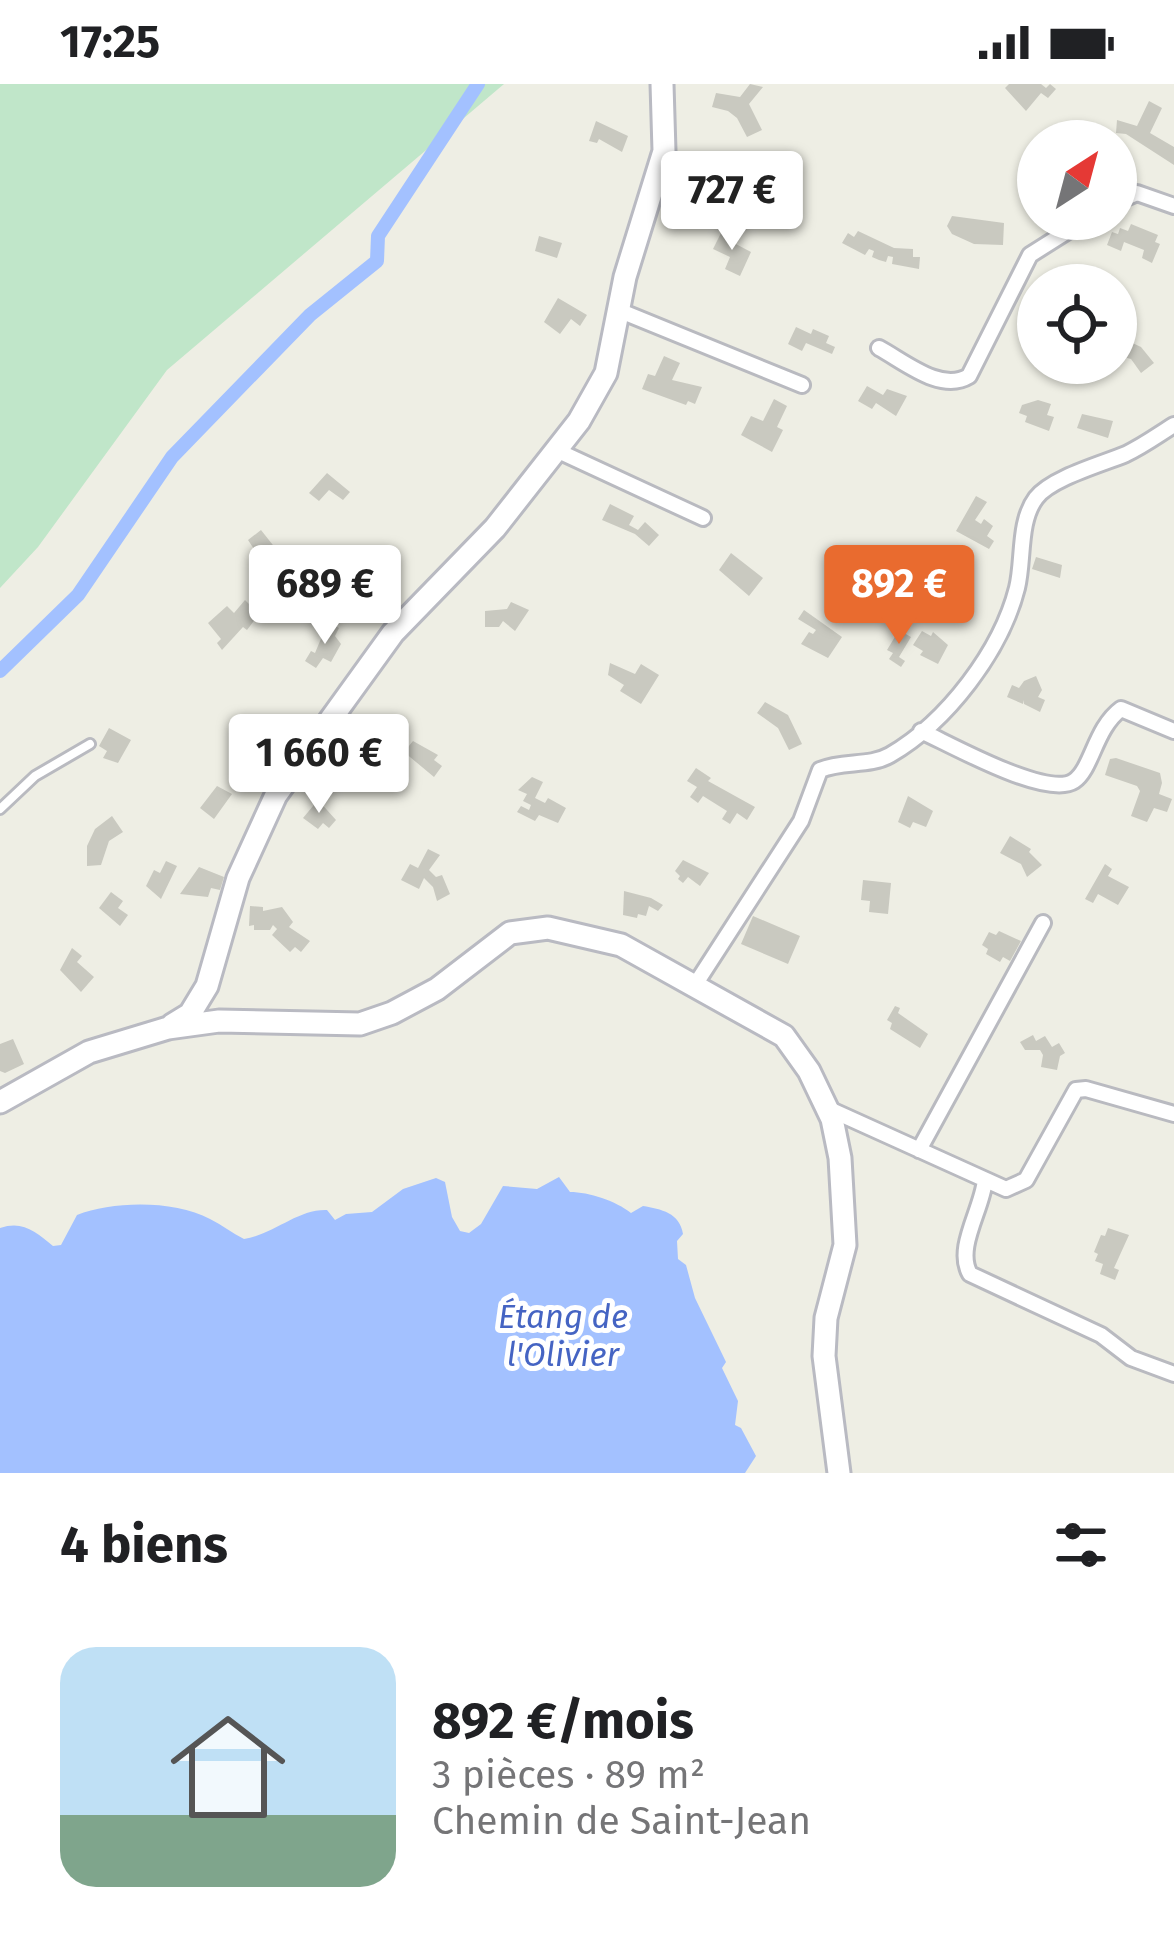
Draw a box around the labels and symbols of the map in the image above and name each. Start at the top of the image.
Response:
north arrow [1017,120,1137,240]
pin: 727 € [648,151,816,253]
pin: 689 € [241,545,409,647]
pin: 892 € [815,545,983,647]
pin: 1 660 € [208,714,430,816]
water label: Étang de l'Olivier [498,1297,628,1375]

